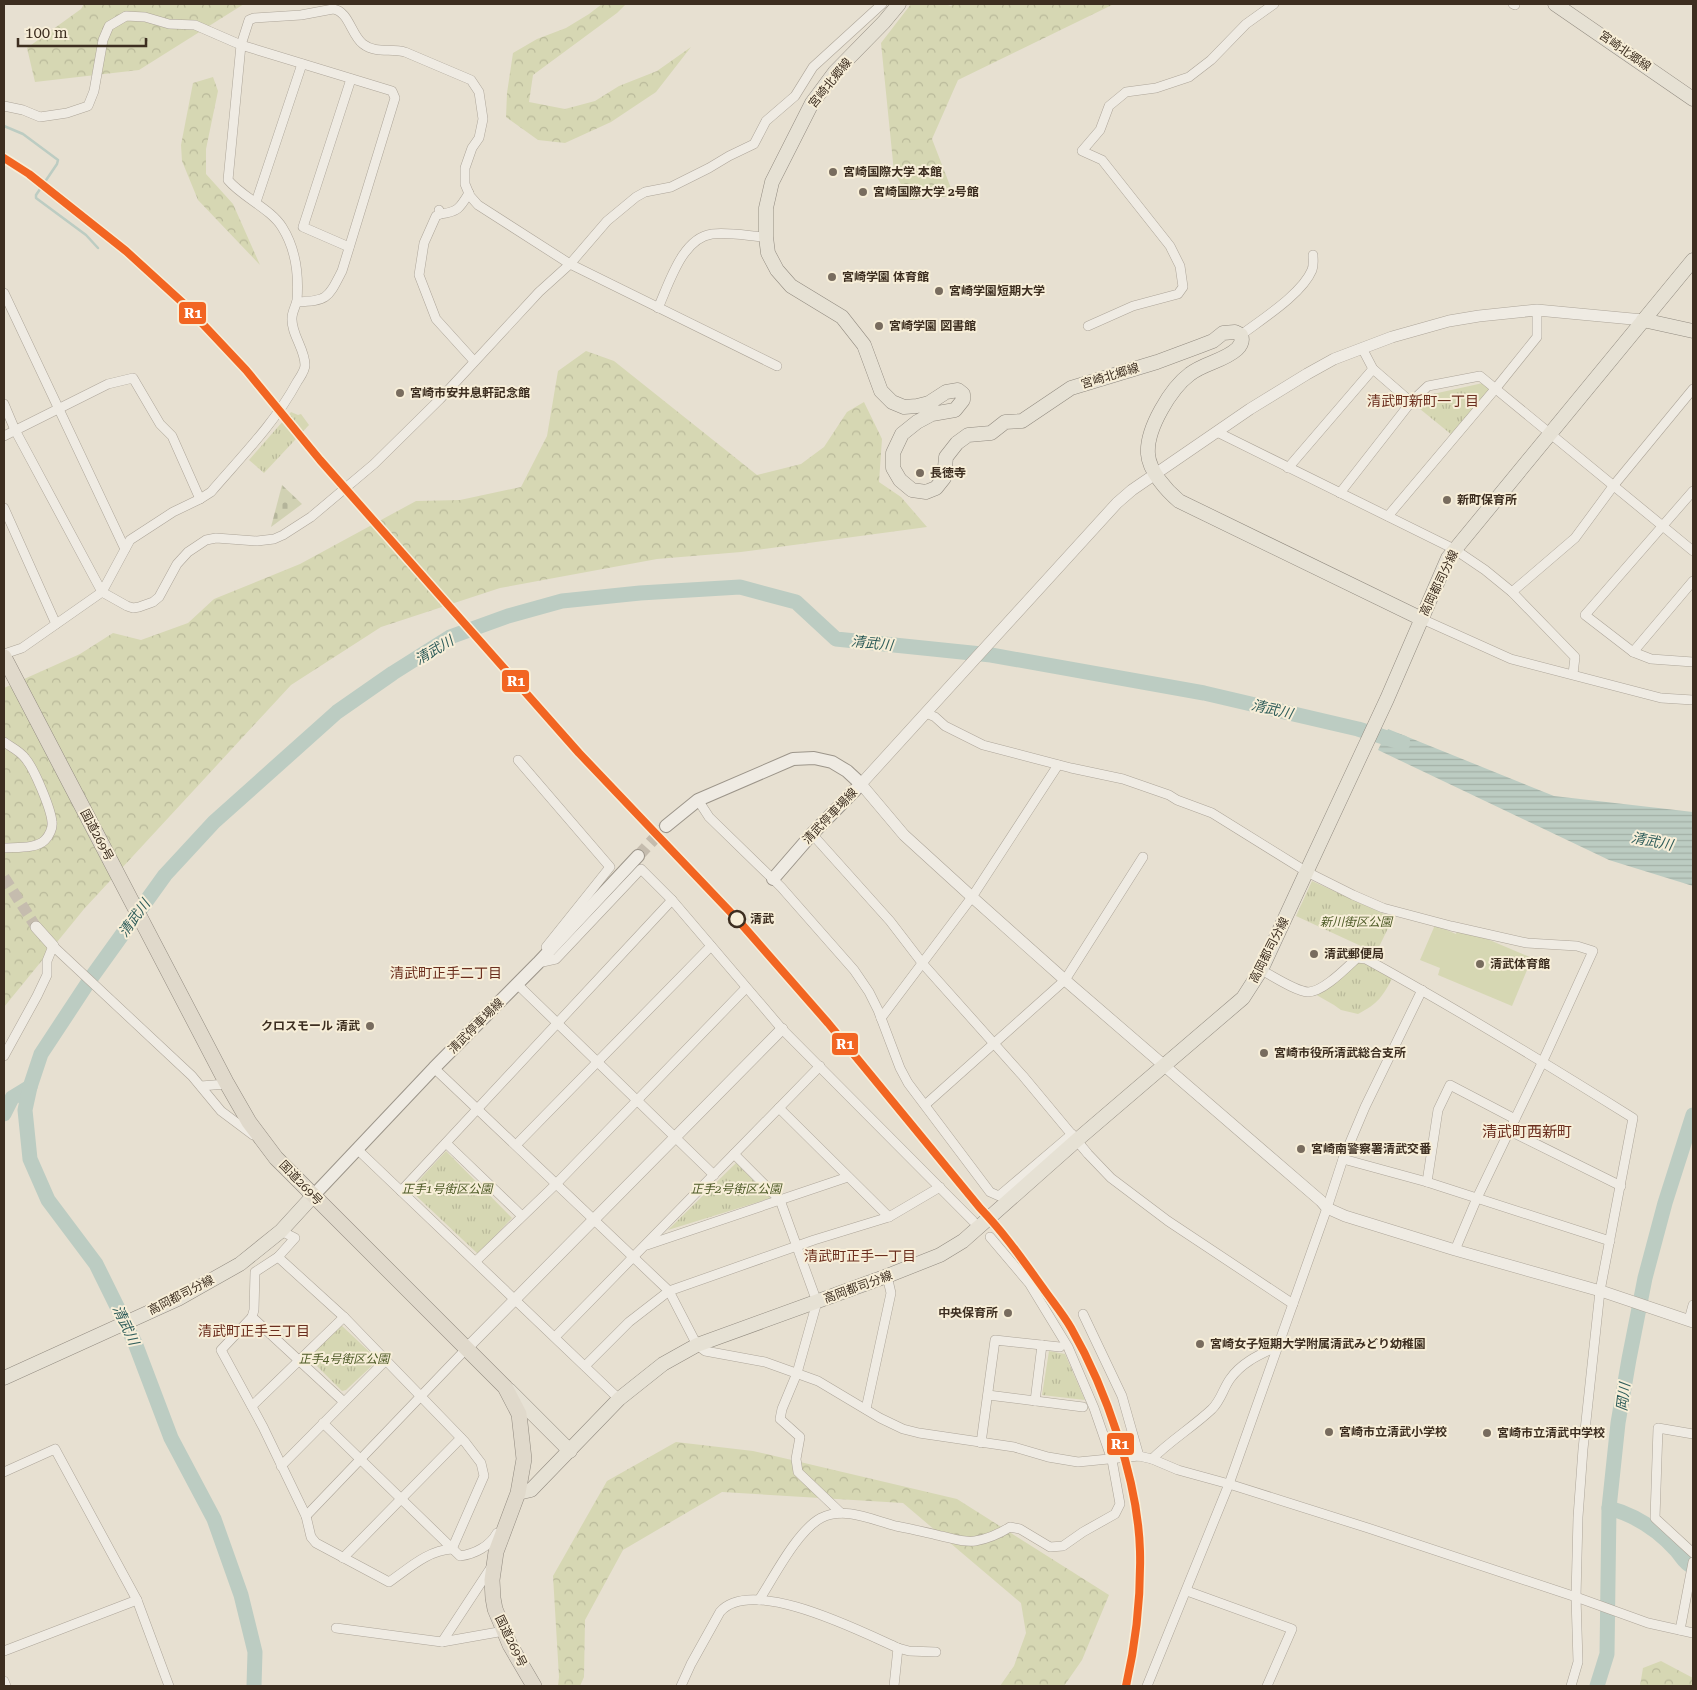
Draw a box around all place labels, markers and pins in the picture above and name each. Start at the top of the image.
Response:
place label: 宮崎国際大学 本館 [843,165,942,179]
marker: 宮崎国際大学 本館 [827,166,839,178]
place label: 宮崎国際大学 2号館 [873,185,979,199]
marker: 宮崎国際大学 2号館 [857,186,869,198]
place label: 宮崎学園 体育館 [842,270,929,284]
marker: 宮崎学園 体育館 [826,271,838,283]
place label: 宮崎学園短期大学 [949,284,1045,298]
marker: 宮崎学園短期大学 [933,285,945,297]
place label: 宮崎学園 図書館 [889,319,976,333]
marker: 宮崎学園 図書館 [873,320,885,332]
place label: 宮崎市安井息軒記念館 [410,386,530,400]
marker: 宮崎市安井息軒記念館 [394,387,406,399]
place label: 長徳寺 [930,466,966,480]
marker: 長徳寺 [914,467,926,479]
place label: 新町保育所 [1457,493,1517,507]
marker: 新町保育所 [1441,494,1453,506]
marker: 清武 [728,910,746,928]
place label: 清武 [750,912,774,926]
place label: 清武郵便局 [1324,947,1384,961]
marker: 清武郵便局 [1308,948,1320,960]
place label: 清武体育館 [1490,957,1550,971]
marker: 清武体育館 [1474,958,1486,970]
place label: クロスモール 清武 [261,1019,360,1033]
marker: クロスモール 清武 [364,1020,376,1032]
place label: 宮崎市役所清武総合支所 [1274,1046,1406,1060]
marker: 宮崎市役所清武総合支所 [1258,1047,1270,1059]
place label: 宮崎南警察署清武交番 [1311,1142,1432,1156]
marker: 宮崎南警察署清武交番 [1295,1143,1307,1155]
place label: 中央保育所 [938,1306,998,1320]
marker: 中央保育所 [1002,1307,1014,1319]
place label: 宮崎女子短期大学附属清武みどり幼稚園 [1210,1337,1426,1351]
marker: 宮崎女子短期大学附属清武みどり幼稚園 [1194,1338,1206,1350]
place label: 宮崎市立清武小学校 [1339,1425,1447,1439]
marker: 宮崎市立清武小学校 [1323,1426,1335,1438]
place label: 宮崎市立清武中学校 [1497,1426,1605,1440]
marker: 宮崎市立清武中学校 [1481,1427,1493,1439]

